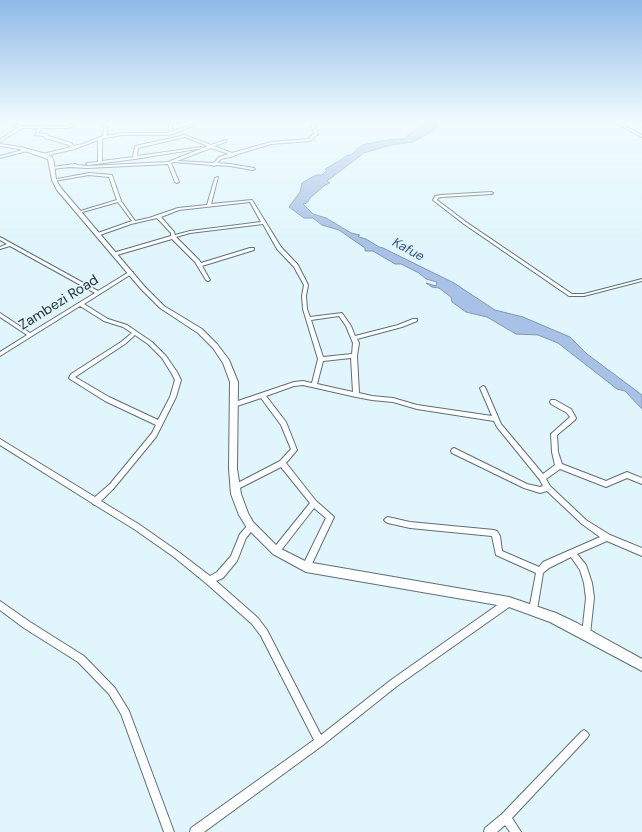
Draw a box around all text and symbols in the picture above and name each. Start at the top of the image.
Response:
water label: Kafue [389,235,427,265]
street label: Zambezi Road [16,272,102,334]

